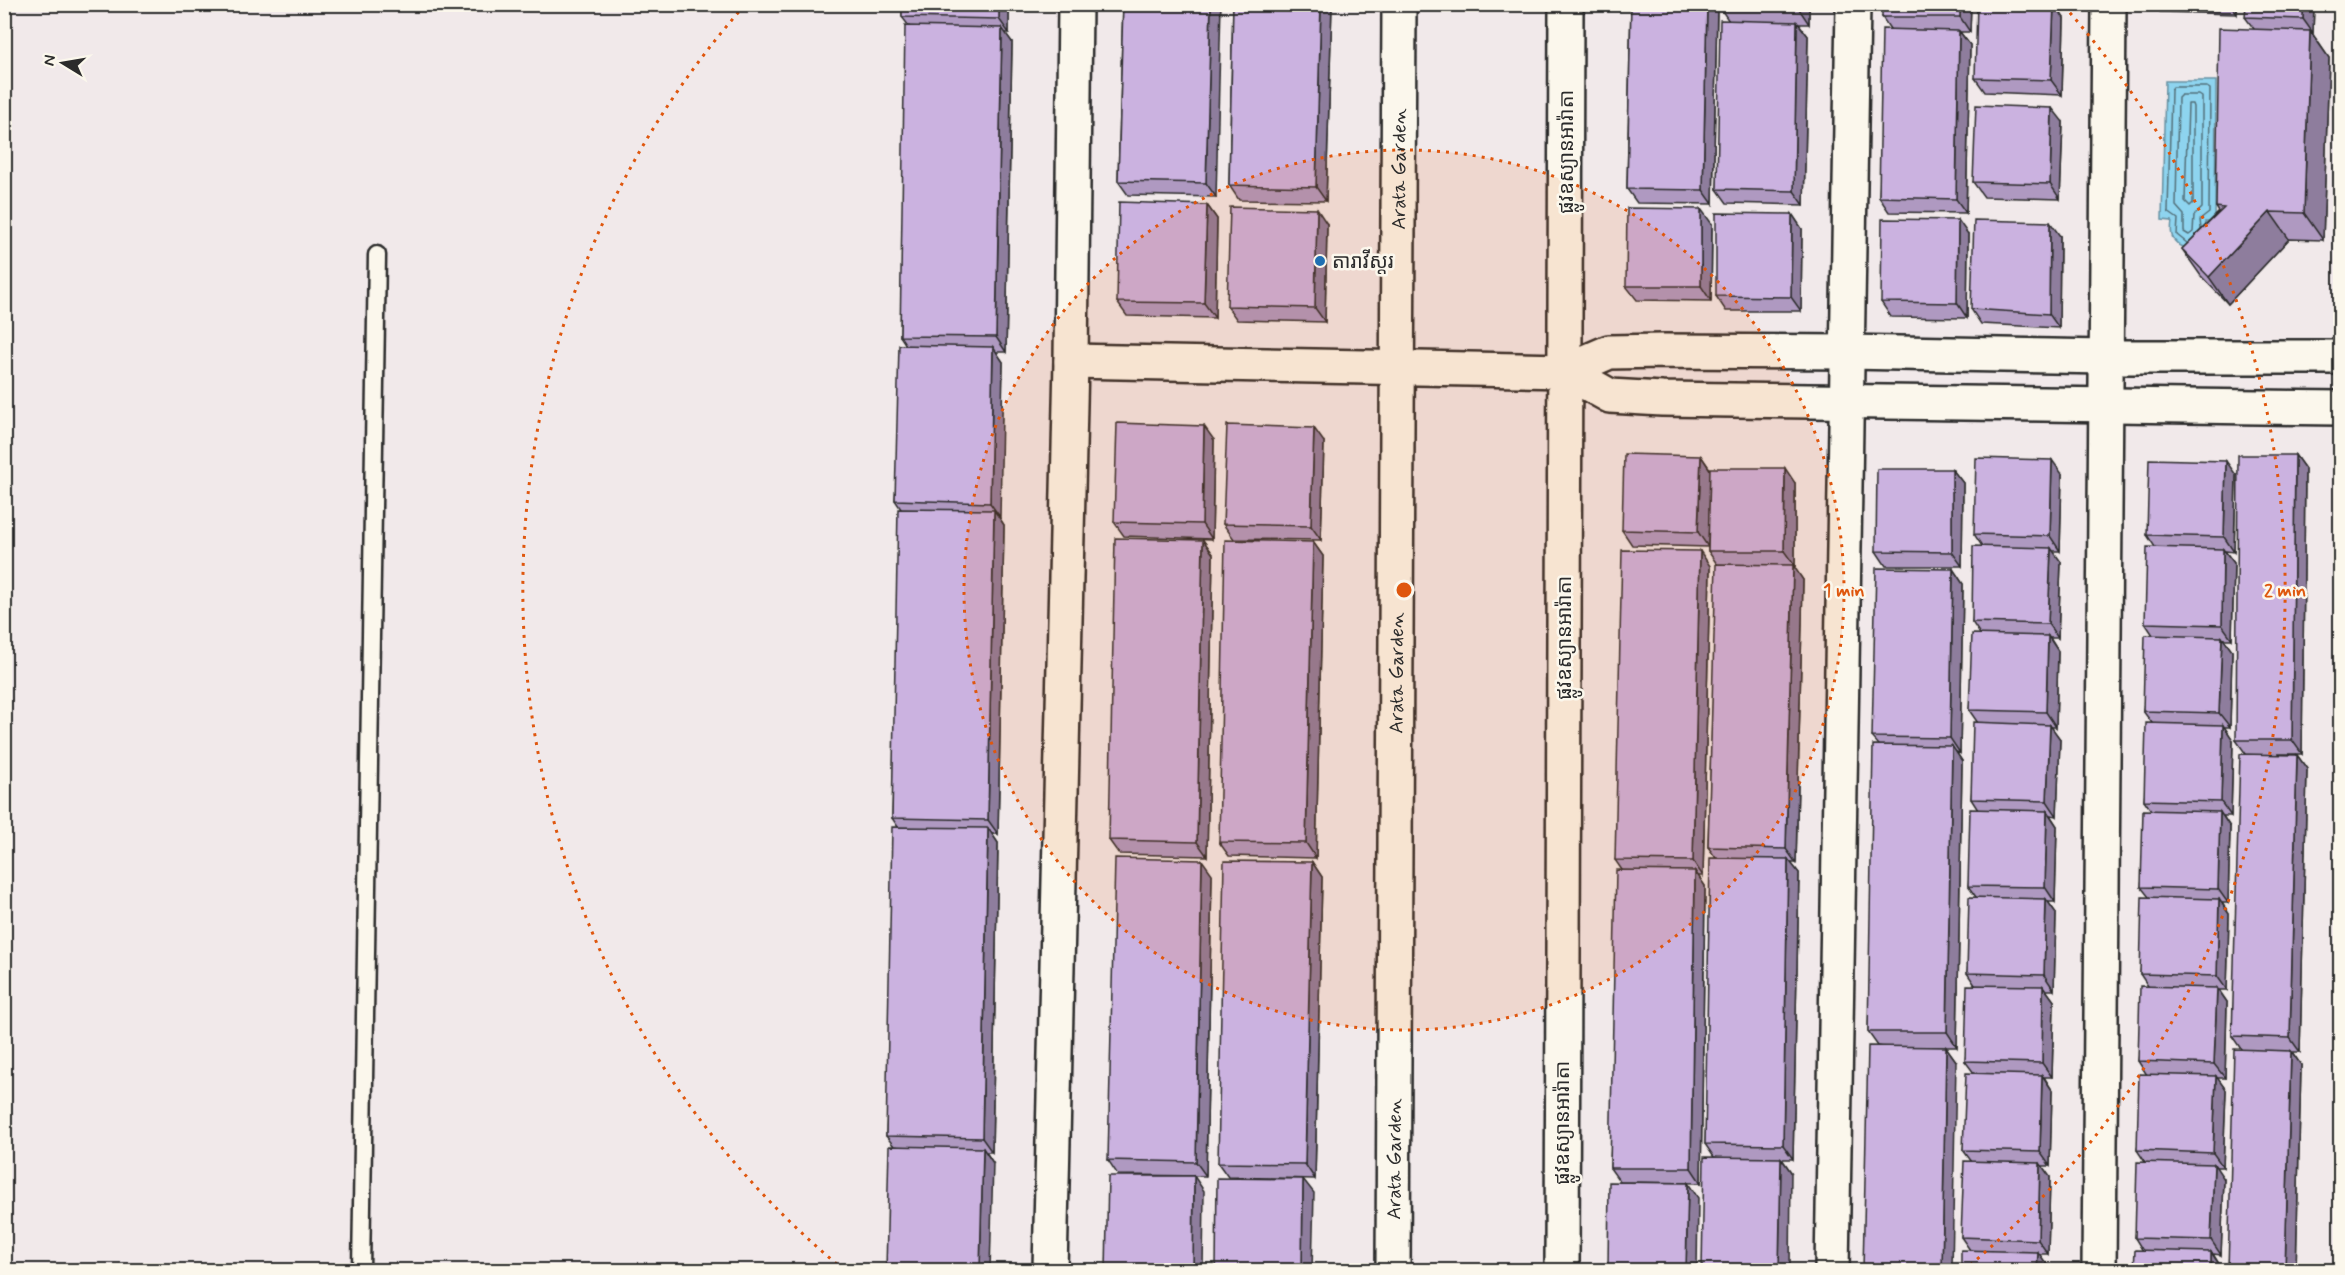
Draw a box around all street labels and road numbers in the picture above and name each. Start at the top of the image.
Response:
street label: ផ្លូវឧស្យានអារ៉ាតា [1554,90,1585,214]
street label: Arata Garden [1386,108,1414,230]
street label: ផ្លូវឧស្យានអារ៉ាតា [1552,576,1583,700]
street label: Arata Garden [1384,612,1411,734]
street label: ផ្លូវឧស្យានអារ៉ាតា [1550,1061,1581,1185]
street label: Arata Garden [1381,1098,1409,1220]

